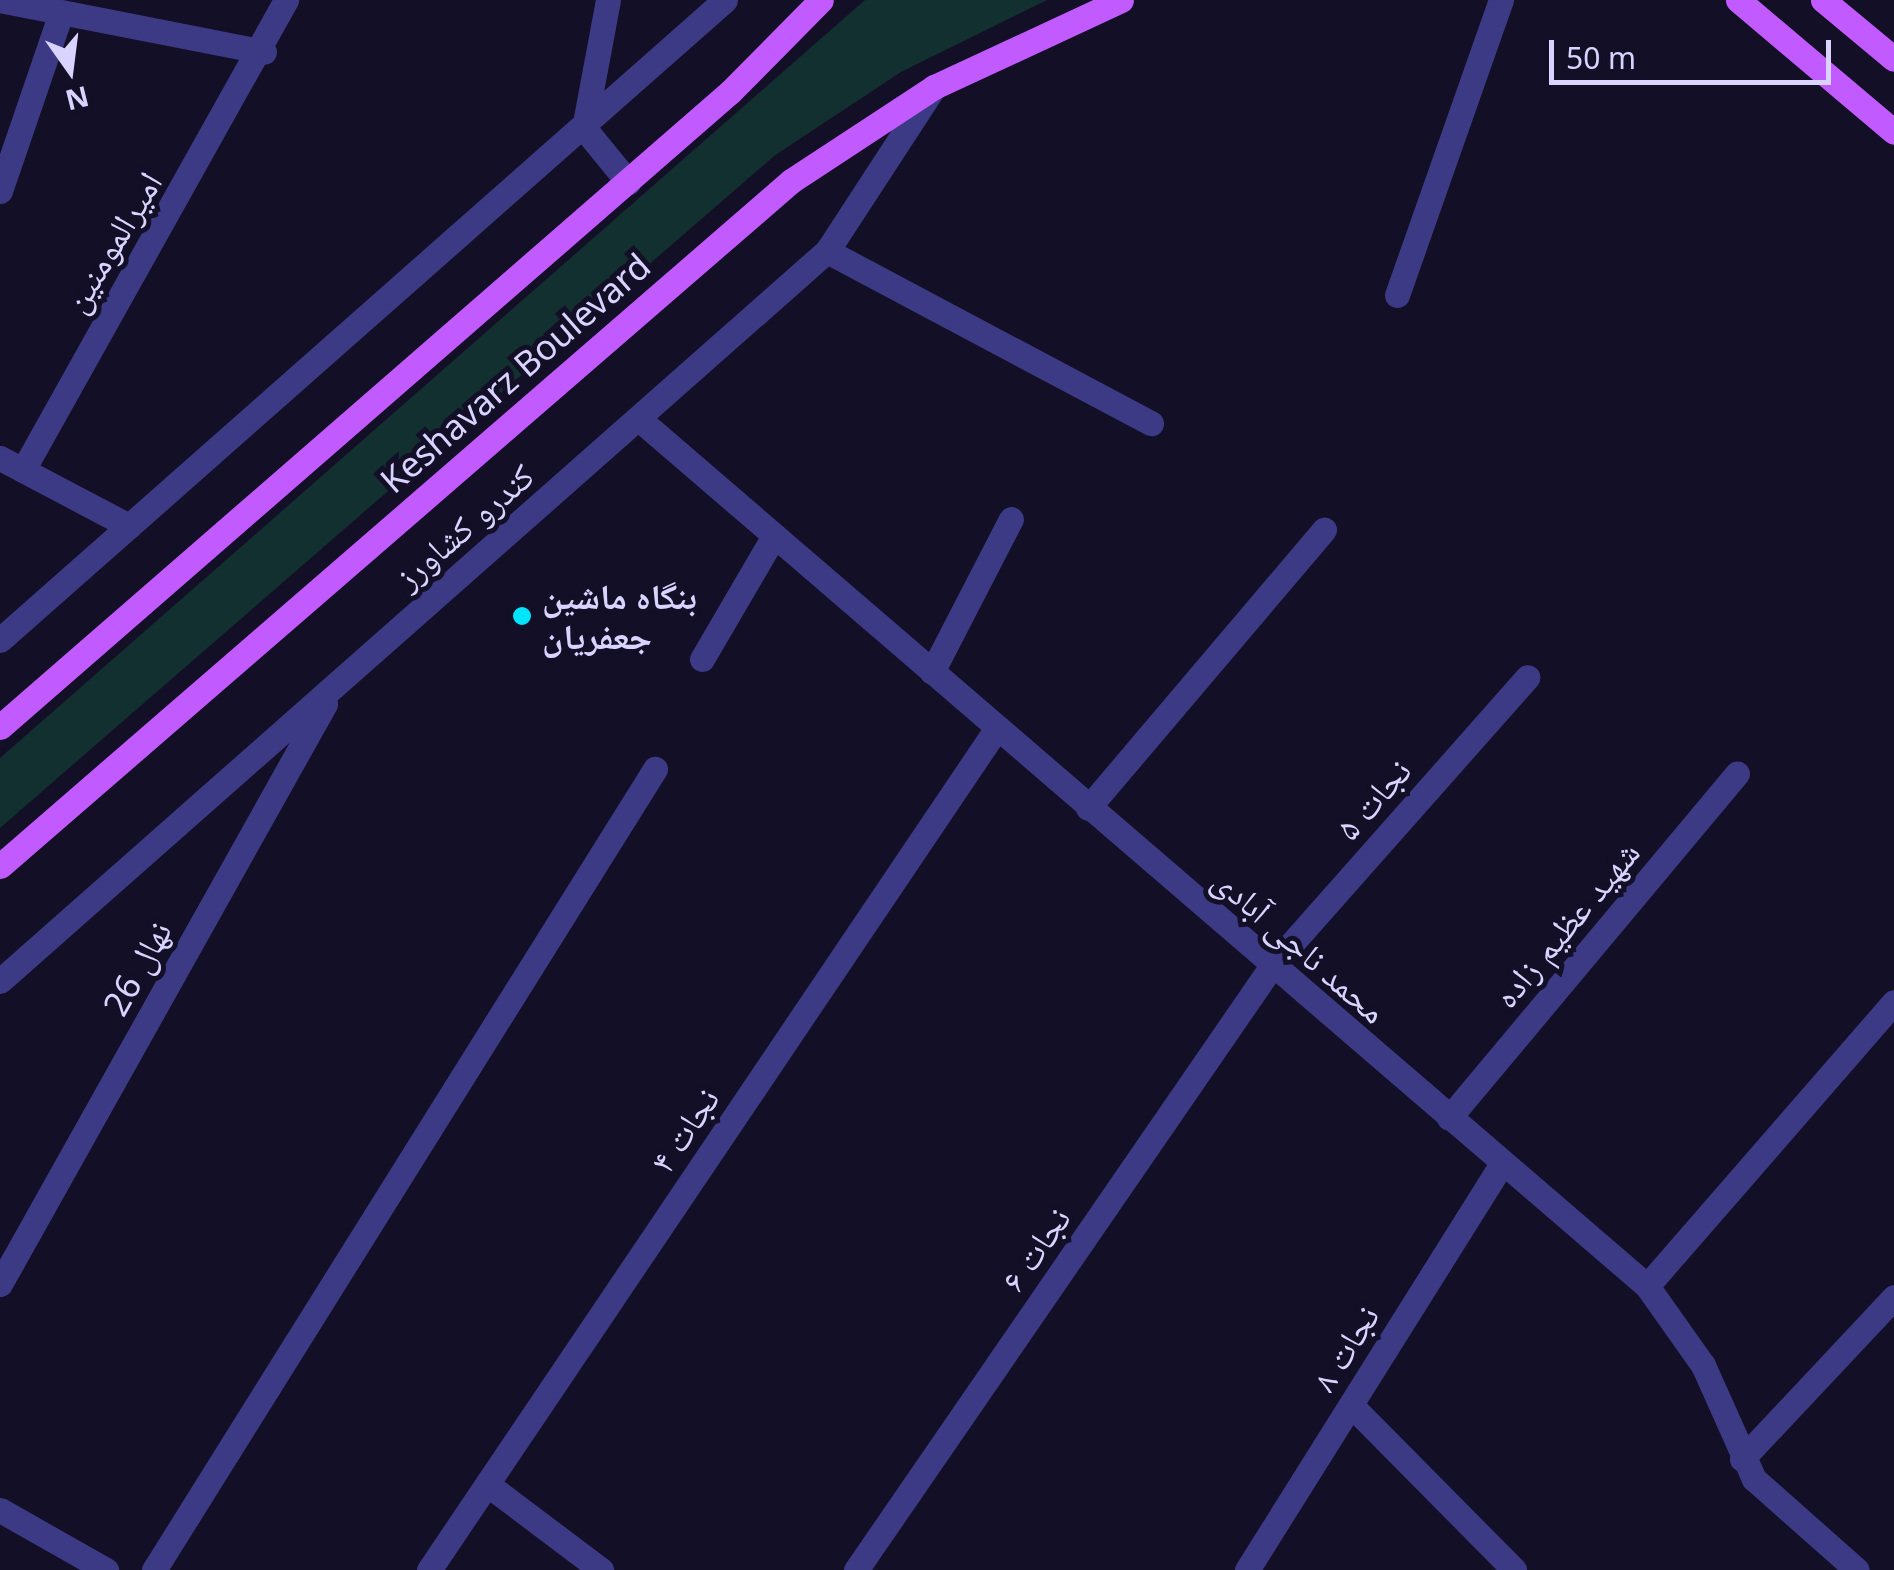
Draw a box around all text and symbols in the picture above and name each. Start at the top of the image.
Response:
north arrow [20,20,120,120]
scale bar [1554,20,1836,82]
text: 50 m [1566,37,1636,78]
text: N [62,78,93,120]
street label: امیرالمومنین [54,164,170,320]
street label: Keshavarz Boulevard [372,245,658,501]
street label: کندرو کشاورز [386,454,542,598]
place label: بنگاه ماشین جعفریان [542,575,697,657]
marker: بنگاه ماشین جعفریان [511,605,533,627]
street label: نجات ۵ [1326,750,1420,848]
street label: شهید عظیم زاده [1484,832,1648,1016]
street label: محمد ناجی آبادی [1205,858,1395,1032]
street label: نهال 26 [94,913,180,1023]
street label: نجات ۴ [640,1079,728,1181]
street label: نجات ۶ [991,1199,1079,1299]
street label: نجات ۸ [1302,1297,1388,1399]

